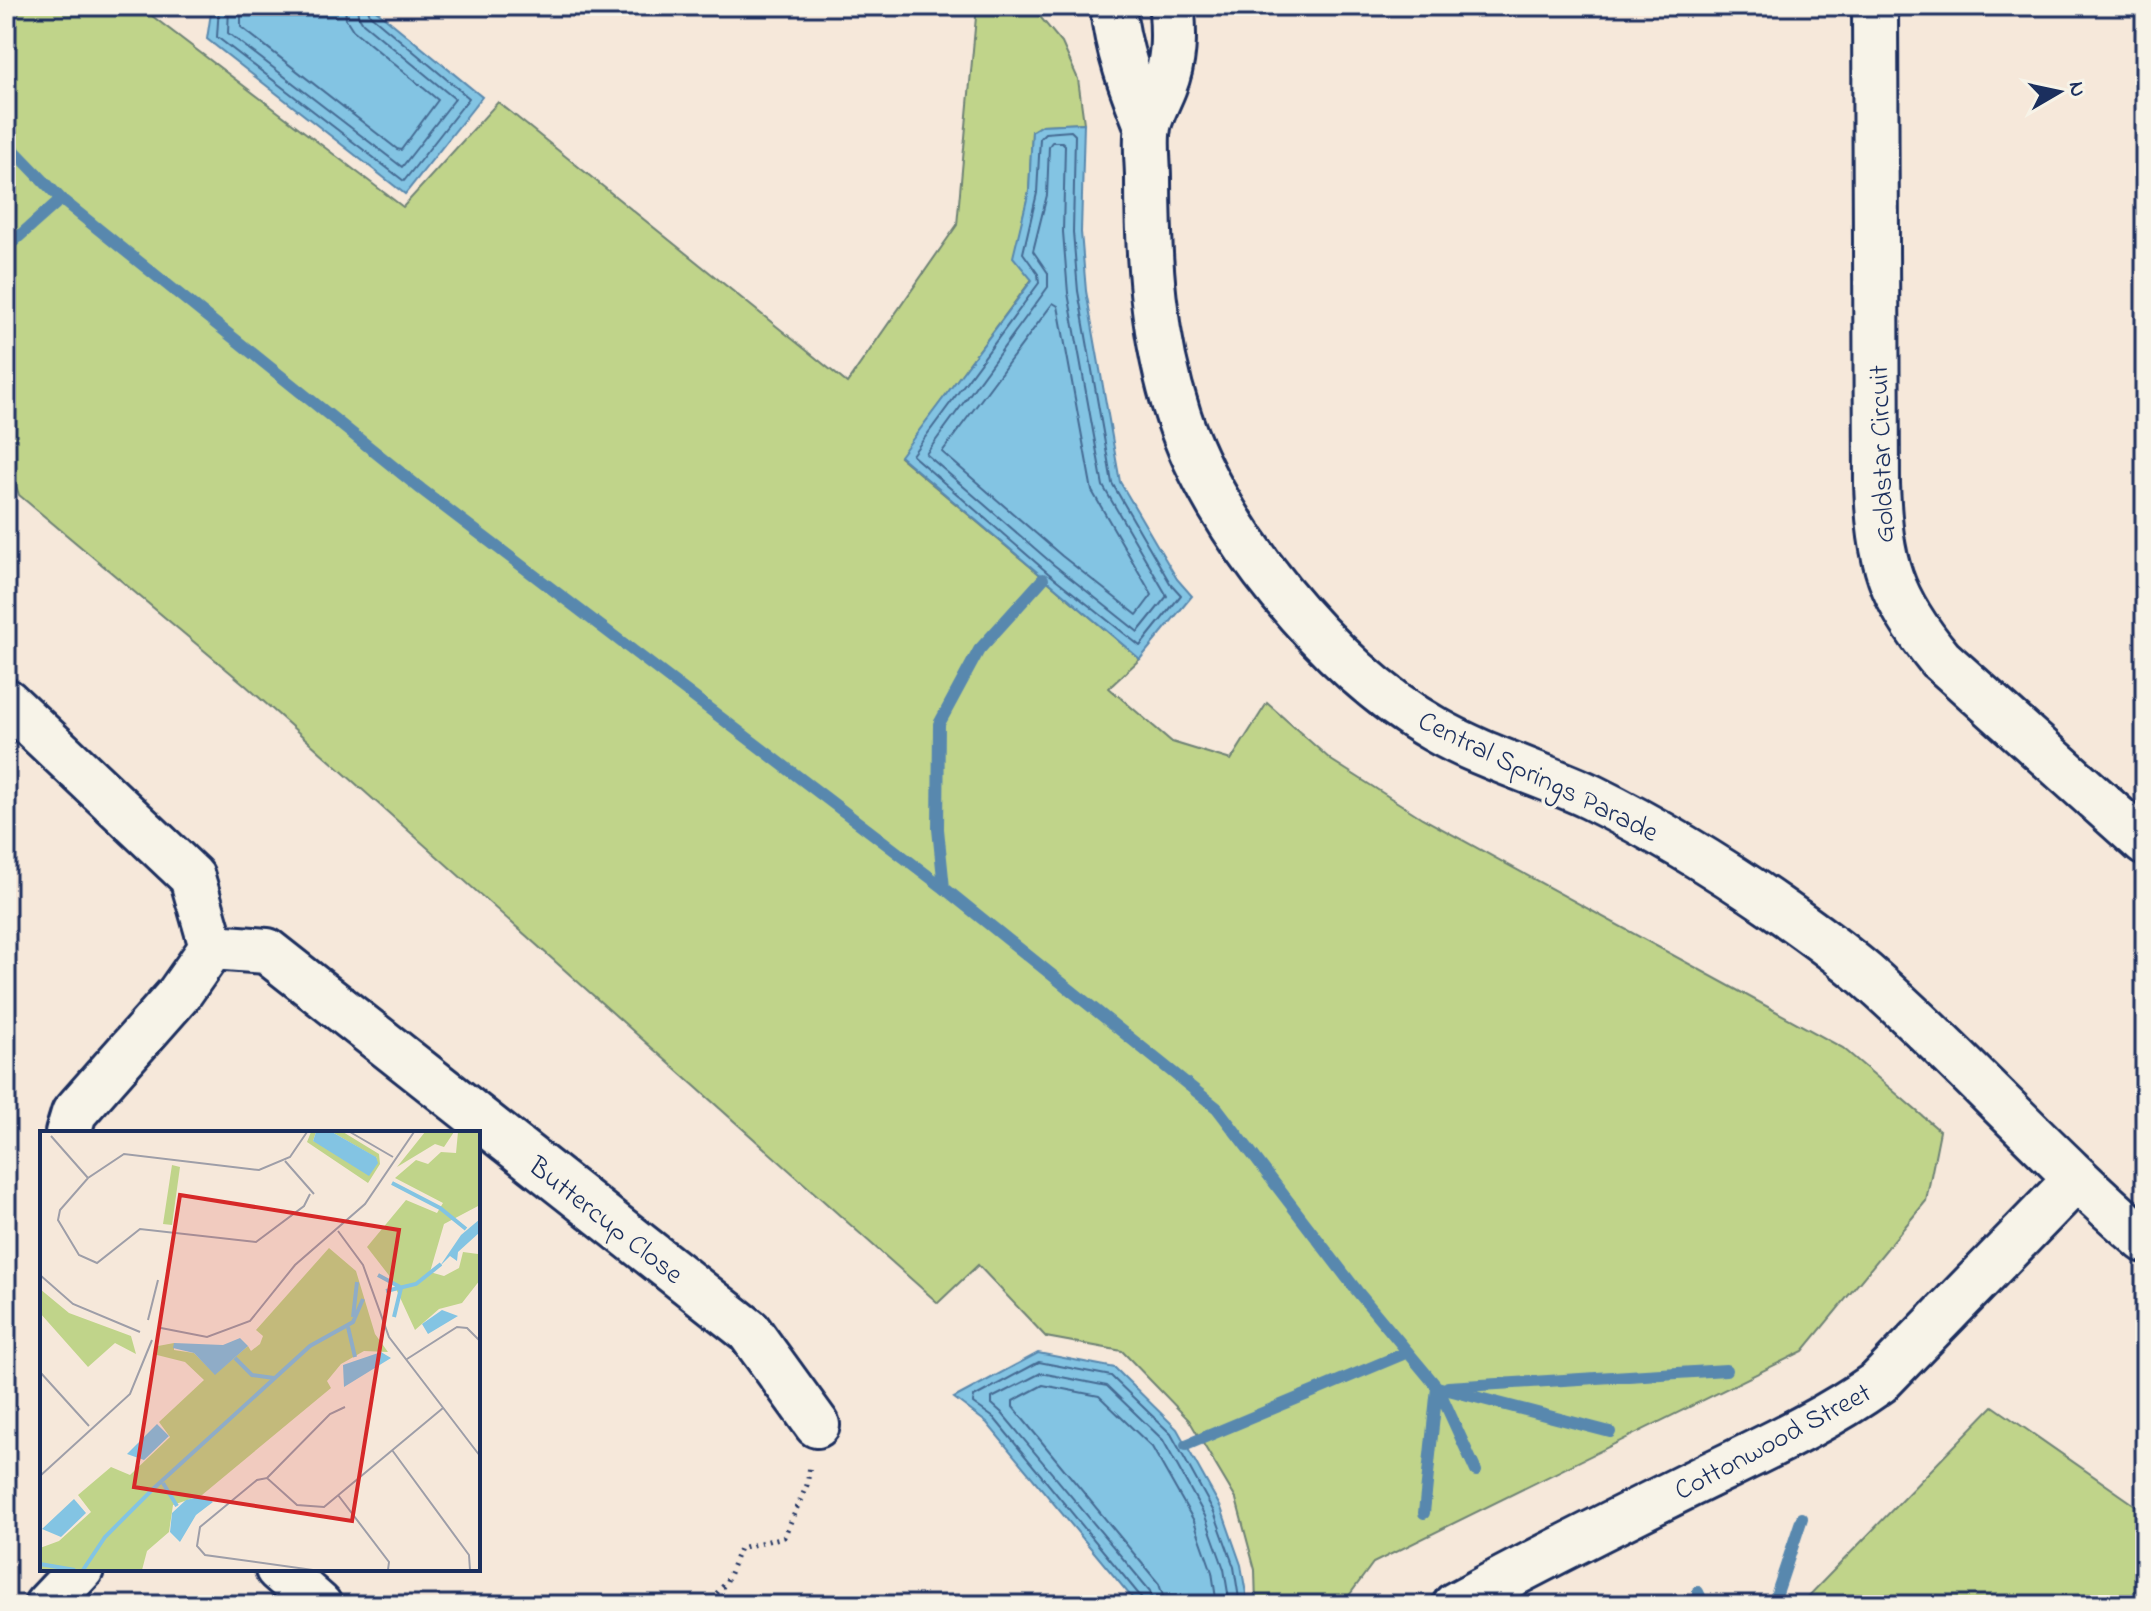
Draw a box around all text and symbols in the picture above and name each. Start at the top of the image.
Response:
north arrow [2019,52,2099,132]
text: N [2059,79,2093,99]
street label: Goldstar Circuit [1860,364,1907,544]
street label: Central Springs Parade [1410,702,1665,854]
inset map [40,1131,480,1571]
street label: Buttercup Close [518,1147,691,1296]
street label: Cottonwood Street [1668,1374,1879,1512]

